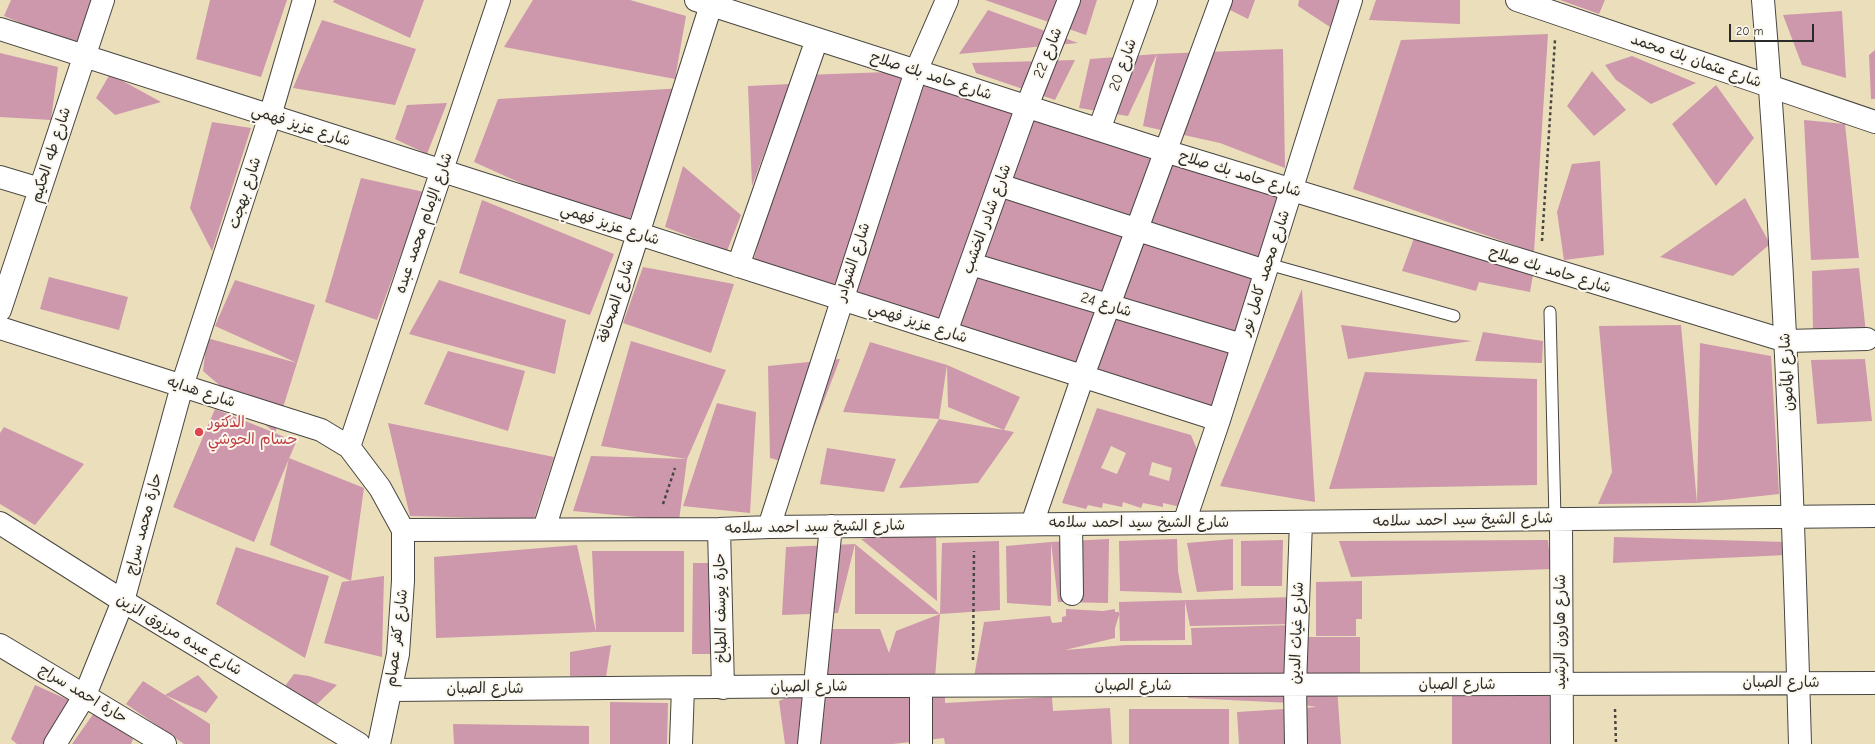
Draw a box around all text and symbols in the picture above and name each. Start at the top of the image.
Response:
scale bar [1731,16,1816,42]
text: 20 m [1736,24,1764,38]
street label: شارع 22 [1030,25,1066,81]
street label: شارع عثمان بك محمد [1628,30,1764,92]
street label: شارع 20 [1105,36,1141,94]
street label: شارع حامد بك صلاح [868,48,994,104]
street label: شارع عزيز فهمي [249,102,353,150]
street label: شارع طه الحكيم [27,105,75,205]
street label: شارع حامد بك صلاح [1177,147,1303,201]
street label: شارع الإمام محمد عبده [391,150,457,296]
street label: شارع بهجت [225,155,265,231]
street label: شارع شادر الخشب [959,162,1015,276]
street label: شارع عزيز فهمي [558,201,662,249]
street label: شارع محمد كامل نور [1236,208,1294,338]
street label: شارع الشوادر [832,220,874,304]
street label: شارع حامد بك صلاح [1487,243,1613,297]
street label: شارع الصحافة [594,257,638,345]
street label: شارع 24 [1078,289,1134,321]
street label: شارع عزيز فهمي [866,299,970,347]
street label: شارع المأمون [1776,332,1798,412]
street label: شارع هدايه [164,372,238,412]
place label: الدكتور حسام الحوشي [208,414,297,449]
marker: الدكتور حسام الحوشي [193,426,205,438]
street label: حارة محمد سراج [122,471,166,577]
street label: شارع الشيخ سيد احمد سلامه [1373,509,1553,531]
street label: شارع الشيخ سيد احمد سلامه [1049,514,1229,532]
street label: شارع الشيخ سيد احمد سلامه [725,516,905,538]
street label: حارة يوسف الطباخ [711,553,731,663]
street label: شارع هارون الرشيد [1552,574,1570,690]
street label: شارع غياث الدين [1286,581,1308,685]
street label: شارع كفر عصام [382,588,412,688]
street label: شارع عبده مرزوق الزين [113,590,245,680]
street label: حارة احمد سراج [36,661,130,727]
street label: شارع الصبان [1743,674,1819,692]
street label: شارع الصبان [1419,676,1495,694]
street label: شارع الصبان [770,677,848,697]
street label: شارع الصبان [1095,677,1171,695]
street label: شارع الصبان [447,680,523,698]

